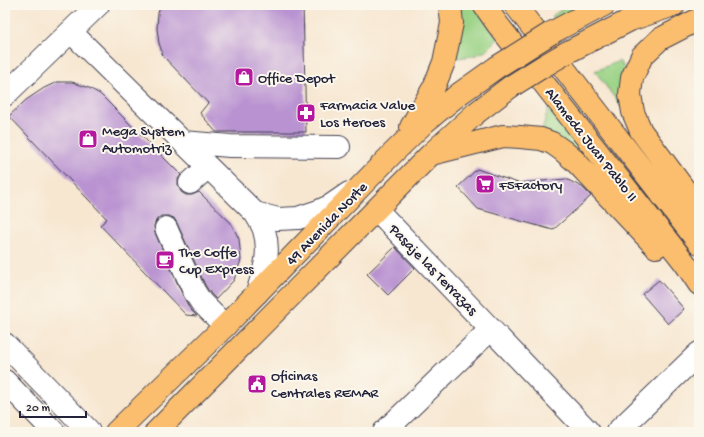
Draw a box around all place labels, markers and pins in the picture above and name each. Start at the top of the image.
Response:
shop icon: Office Depot [233,66,255,88]
place label: Office Depot [258,70,337,88]
place label: Farmacia Value Los Heroes [319,97,416,132]
pharmacy icon: Farmacia Value Los Heroes [295,102,317,124]
place label: Mega System Automotriz [102,123,185,158]
shop icon: Mega System Automotriz [77,128,99,150]
supermarket icon: F5Factory [474,173,496,195]
place label: F5Factory [498,177,563,195]
place label: The Coffe Cup Express [178,244,254,279]
cafe icon: The Coffe Cup Express [154,249,176,271]
place label: Oficinas Centrales REMAR [271,368,379,403]
public building icon: Oficinas Centrales REMAR [246,373,268,395]

